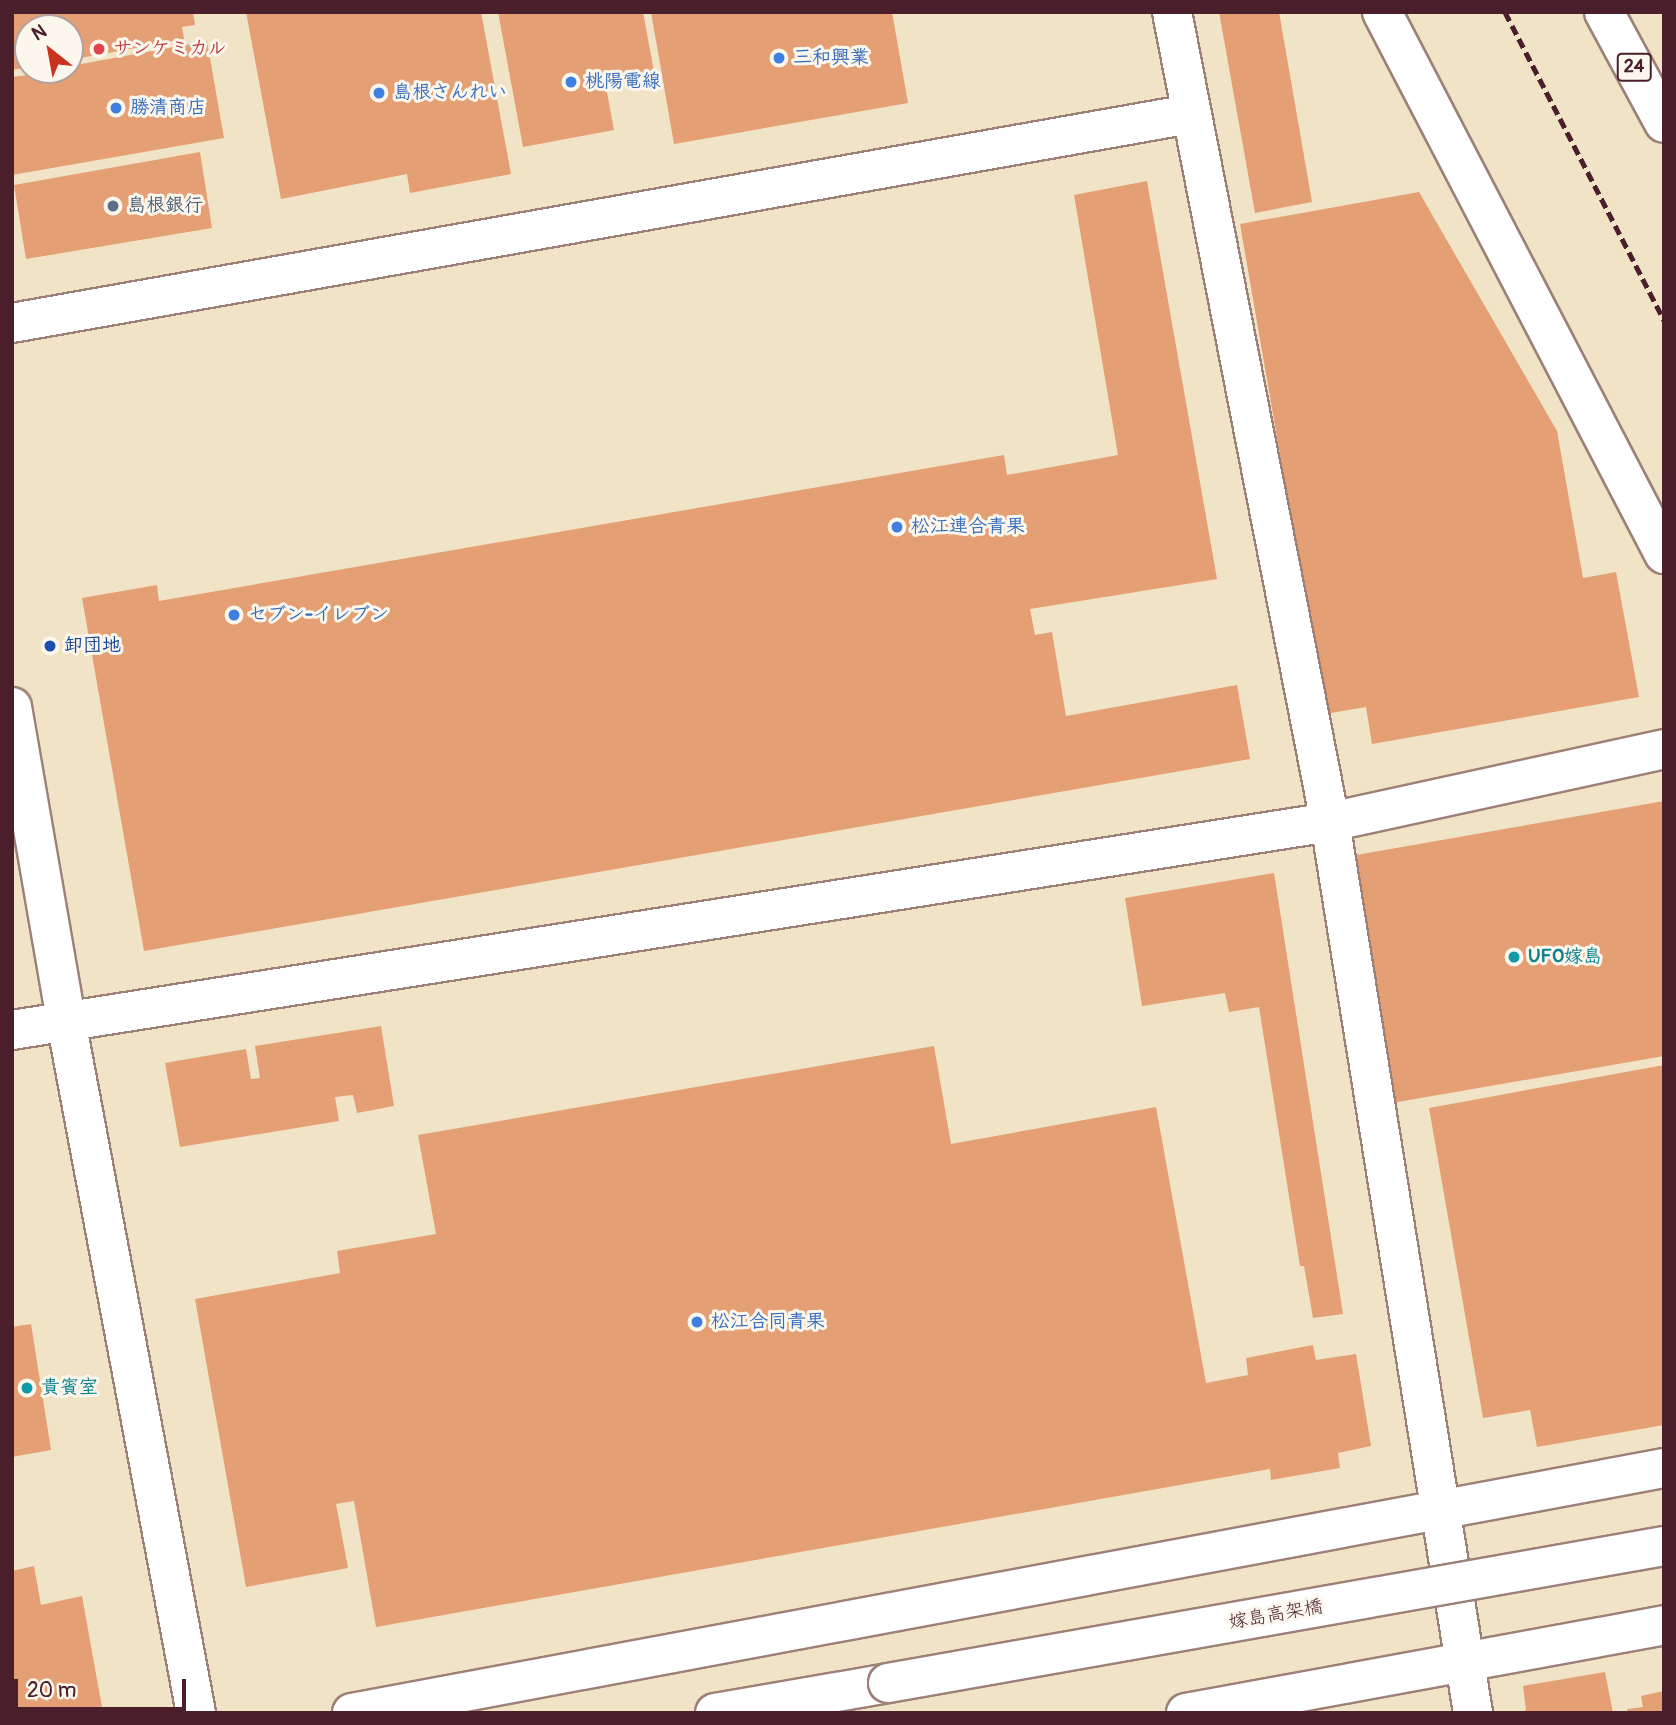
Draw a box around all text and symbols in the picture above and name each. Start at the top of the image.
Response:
north arrow [14,14,84,84]
text: N [28,19,51,46]
place label: サンケミカル [113,38,227,60]
marker: サンケミカル [91,41,107,57]
place label: 三和興業 [793,47,869,69]
marker: 三和興業 [771,50,787,66]
road number: 24 [1616,52,1652,82]
place label: 桃陽電線 [585,71,661,93]
marker: 桃陽電線 [563,74,579,90]
place label: 島根さんれい [393,82,507,104]
marker: 島根さんれい [371,85,387,101]
place label: 勝清商店 [130,97,206,119]
marker: 勝清商店 [108,100,124,116]
place label: 島根銀行 [127,195,203,217]
marker: 島根銀行 [105,198,121,214]
place label: 松江連合青果 [911,516,1025,538]
marker: 松江連合青果 [889,519,905,535]
place label: セブン-イレブン [248,604,389,626]
marker: セブン-イレブン [226,607,242,623]
place label: 卸団地 [64,635,121,657]
marker: 卸団地 [42,638,58,654]
place label: UFO嫁島 [1528,946,1602,968]
marker: UFO嫁島 [1506,949,1522,965]
place label: 松江合同青果 [711,1311,825,1333]
marker: 松江合同青果 [689,1314,705,1330]
place label: 貴賓室 [41,1377,98,1399]
marker: 貴賓室 [19,1380,35,1396]
street label: 嫁島高架橋 [1227,1596,1325,1634]
scale bar [18,1666,189,1710]
text: 20 m [27,1677,76,1704]

